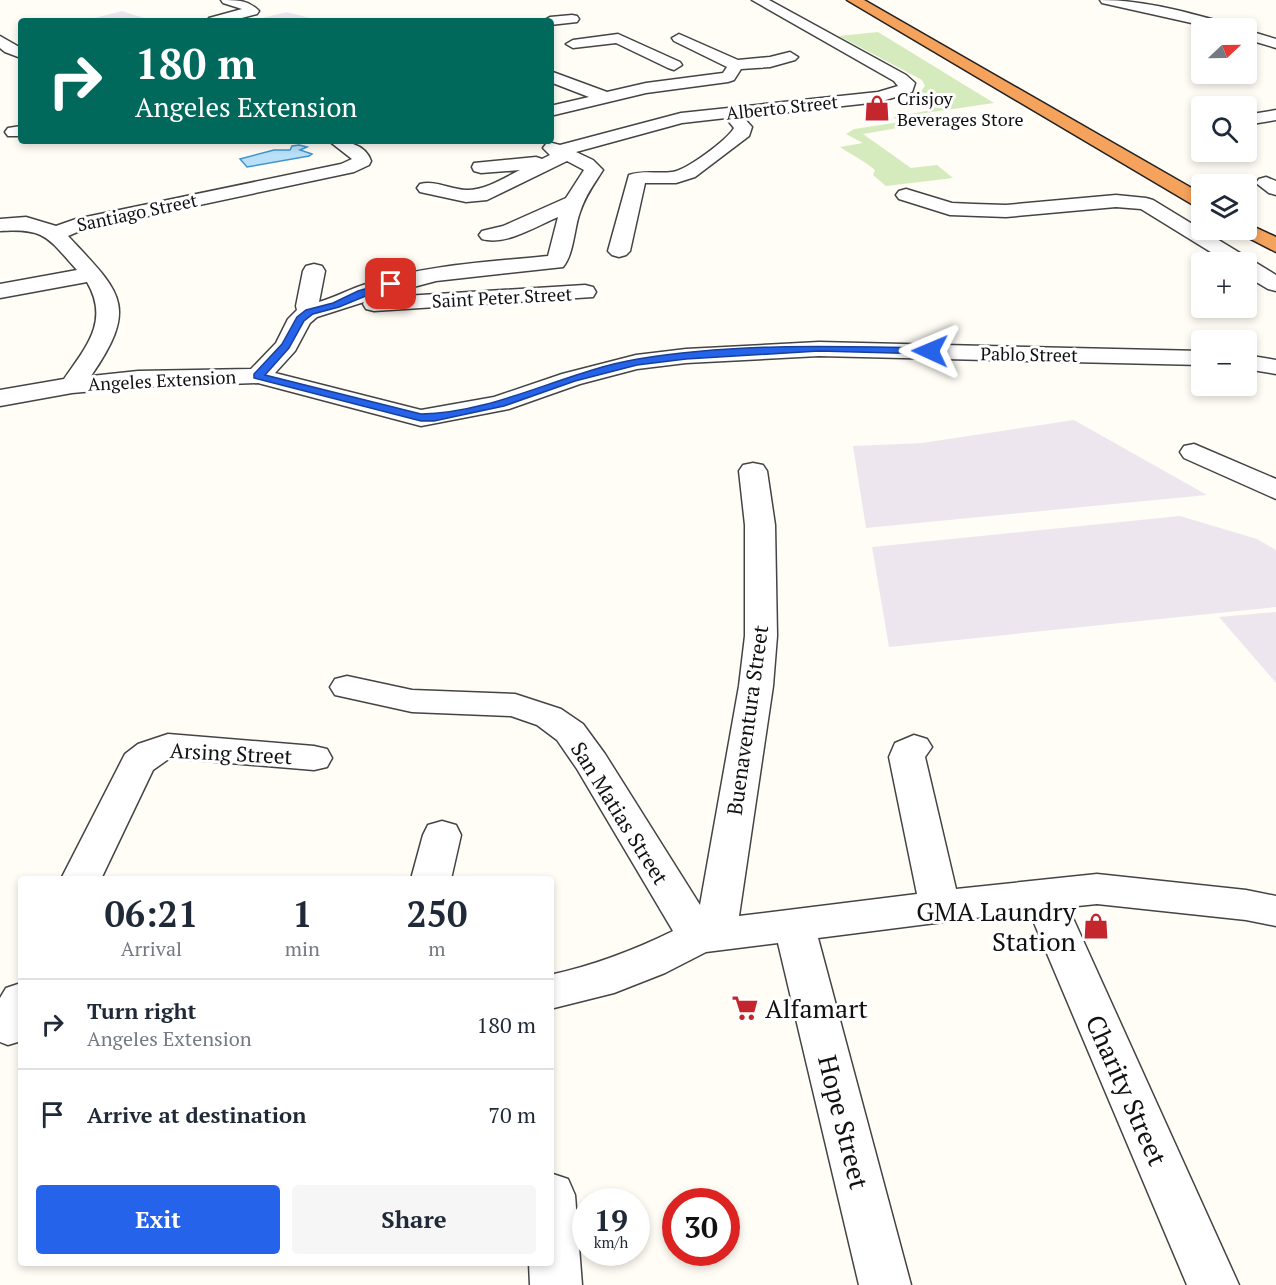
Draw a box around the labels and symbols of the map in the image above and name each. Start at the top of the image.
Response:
north arrow [1191,18,1257,84]
place label: Crisjoy Beverages Store [897,86,1024,131]
street label: Alberto Street [725,89,840,125]
shop icon: Crisjoy Beverages Store [862,93,892,123]
street label: Santiago Street [75,187,200,236]
pin [365,258,416,309]
street label: Saint Peter Street [431,281,573,313]
position arrow [898,319,962,383]
street label: Pablo Street [980,341,1078,367]
street label: Angeles Extension [87,364,237,396]
street label: Buenaventura Street [720,623,774,817]
street label: Arsing Street [169,736,293,770]
street label: San Matias Street [565,736,675,890]
place label: GMA Laundry Station [916,894,1077,958]
shop icon: GMA Laundry Station [1081,911,1111,941]
place label: Alfamart [765,991,868,1025]
supermarket icon: Alfamart [730,993,760,1023]
street label: Charity Street [1079,1009,1175,1171]
street label: Hope Street [811,1052,877,1193]
speed limit sign: 30 [662,1188,740,1266]

